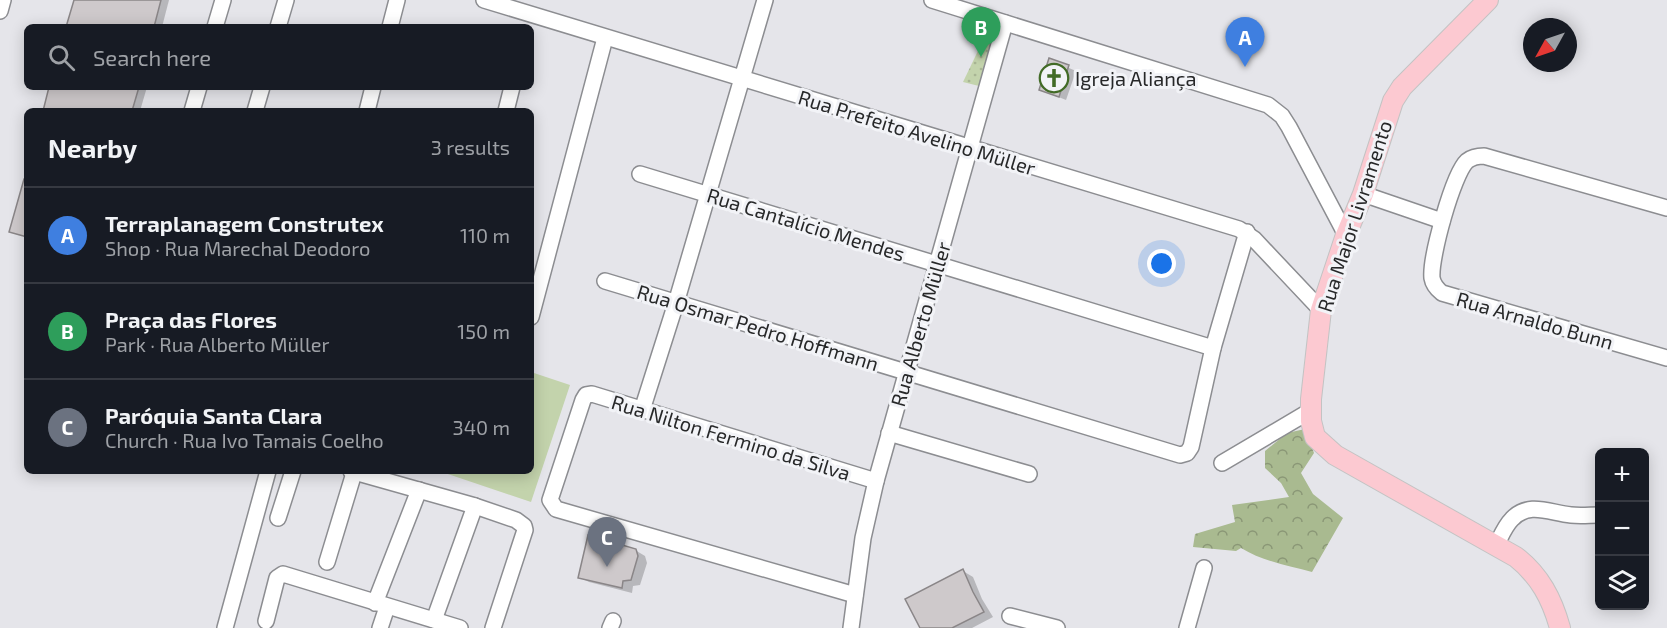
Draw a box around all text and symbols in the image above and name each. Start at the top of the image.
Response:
pin: B [962,8,1000,57]
pin: A [1226,17,1264,67]
north arrow [1523,18,1577,72]
search box [24,24,534,90]
icon: search [45,41,78,74]
text: Search here [93,44,211,70]
church icon: Igreja Aliança [1038,62,1070,94]
place label: Igreja Aliança [1075,66,1197,91]
street label: Rua Prefeito Avelino Müller [795,84,1039,180]
street label: Rua Major Livramento [1312,117,1396,315]
text: Nearby [48,132,137,163]
text: 3 results [431,135,510,159]
street label: Rua Cantalício Mendes [704,182,908,266]
text: Terraplanagem Construtex [105,210,384,236]
text: A [61,223,74,247]
text: 110 m [460,223,510,247]
text: Shop · Rua Marechal Deodoro [105,236,370,260]
street label: Rua Alberto Müller [885,239,955,409]
your location [1147,249,1176,278]
street label: Rua Osmar Pedro Hoffmann [634,279,882,375]
street label: Rua Arnaldo Bunn [1454,286,1616,354]
text: Praça das Flores [105,306,277,332]
text: B [61,319,74,343]
text: 150 m [457,319,510,343]
text: Park · Rua Alberto Müller [105,332,330,356]
street label: Rua Nilton Fermino da Silva [609,389,853,485]
text: Paróquia Santa Clara [105,402,322,428]
text: C [62,415,73,439]
text: 340 m [453,415,510,439]
text: Church · Rua Ivo Tamais Coelho [105,428,384,452]
map controls [1595,448,1649,610]
button: + [1595,448,1649,502]
button: − [1595,502,1649,556]
pin: C [588,518,626,567]
button: layers [1595,556,1649,610]

